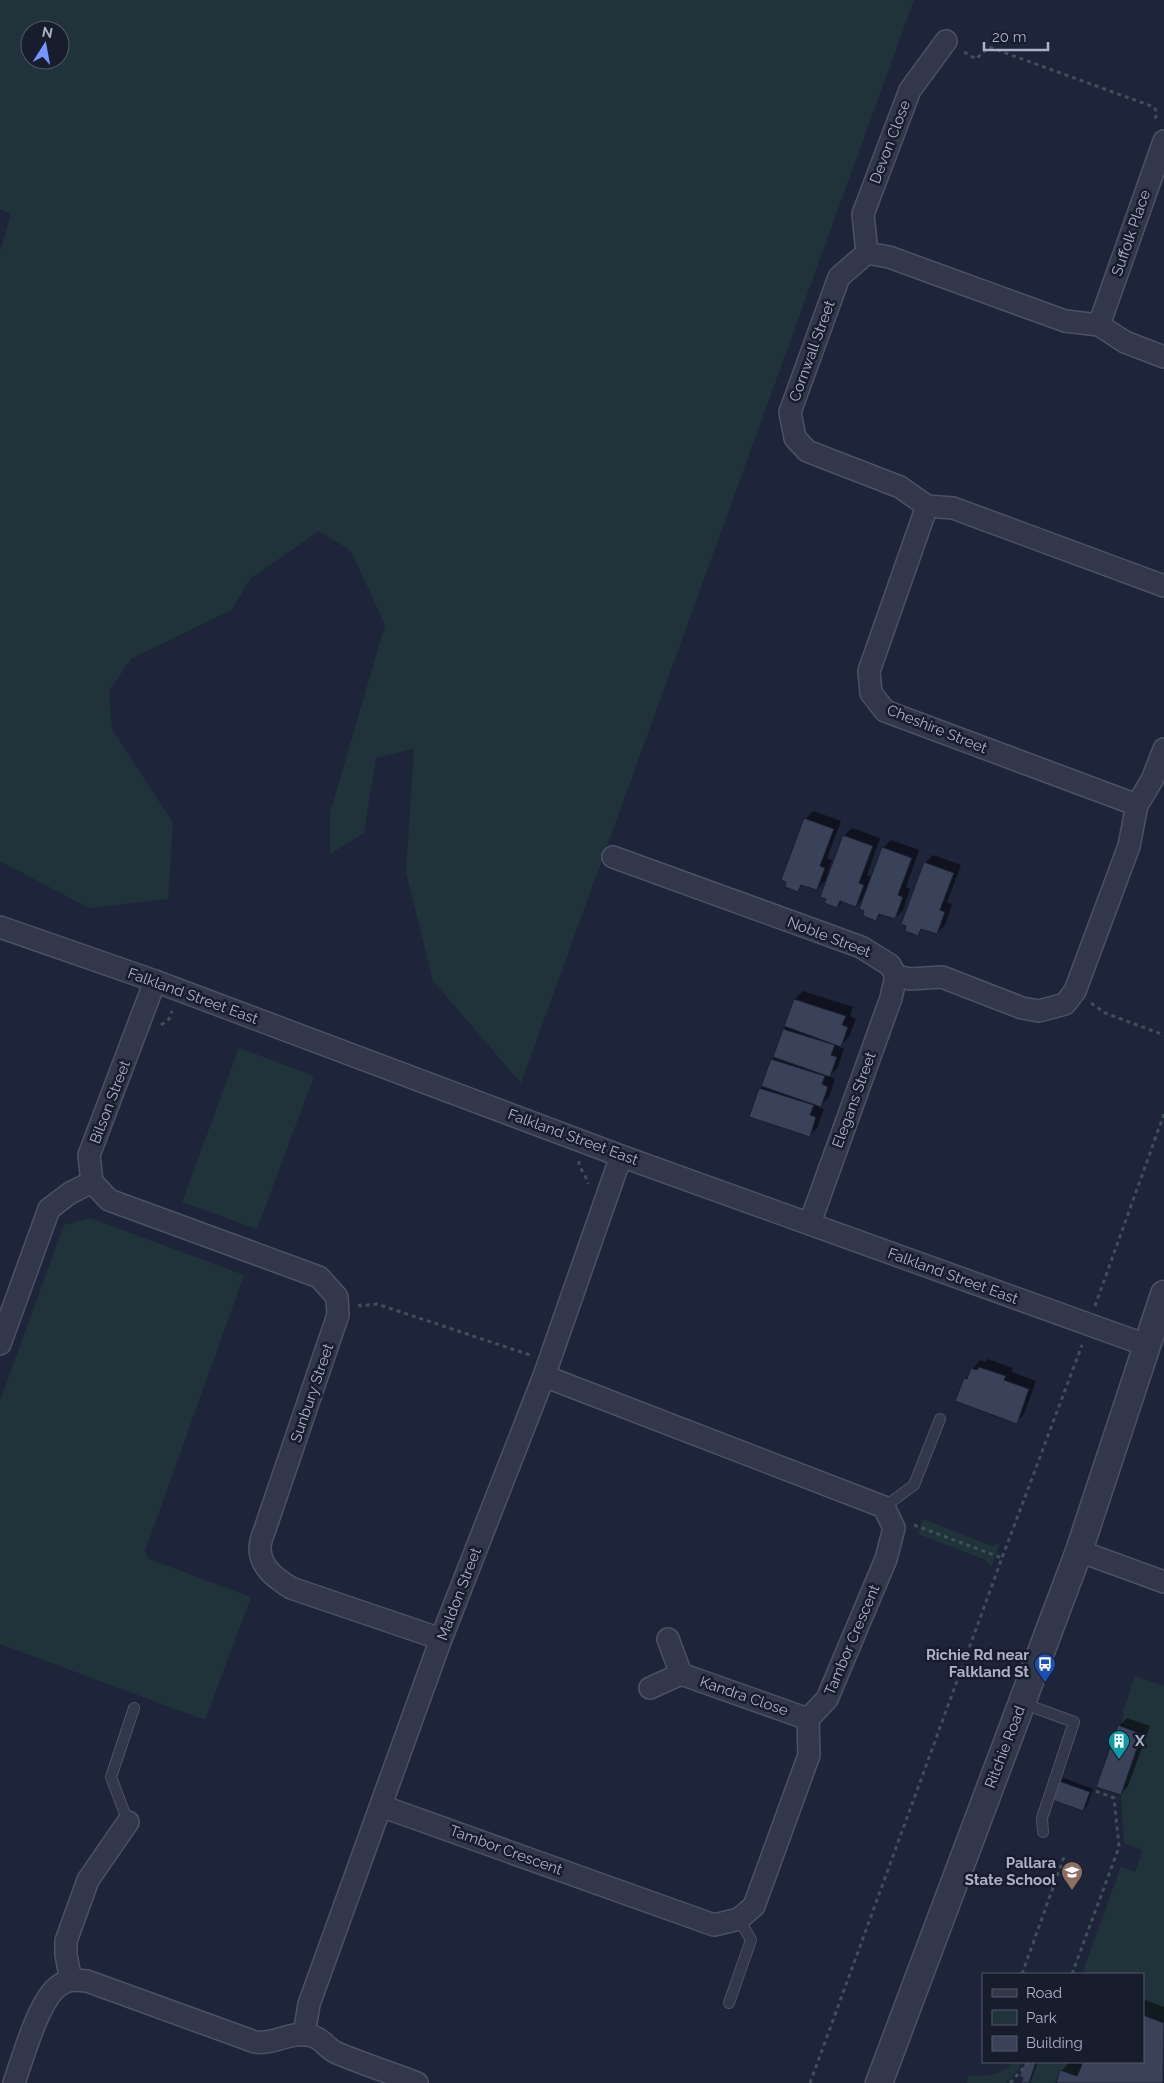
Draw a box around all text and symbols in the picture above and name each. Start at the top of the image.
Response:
north arrow [20,20,70,70]
scale bar [984,20,1048,52]
text: N [41,23,54,41]
text: 20 m [992,28,1027,46]
street label: Devon Close [866,98,914,186]
street label: Suffolk Place [1108,187,1154,278]
street label: Cornwall Street [785,298,839,404]
street label: Cheshire Street [884,701,990,757]
street label: Noble Street [785,913,873,961]
street label: Falkland Street East [125,964,261,1028]
street label: Elegans Street [828,1050,880,1150]
street label: Bilson Street [86,1058,134,1146]
street label: Falkland Street East [505,1105,641,1169]
street label: Falkland Street East [885,1244,1021,1308]
street label: Sunbury Street [287,1341,337,1445]
street label: Maldon Street [433,1545,485,1643]
street label: Tambor Crescent [821,1582,883,1698]
place label: Richie Rd near Falkland St [926,1646,1029,1681]
bus stop icon: Richie Rd near Falkland St [1033,1652,1057,1683]
street label: Kandra Close [697,1672,791,1720]
street label: Ritchie Road [981,1703,1029,1791]
building icon: X [1107,1729,1131,1760]
place label: X [1134,1732,1145,1750]
street label: Tambor Crescent [447,1821,565,1879]
place label: Pallara State School [965,1854,1056,1889]
school or university icon: Pallara State School [1060,1860,1084,1891]
legend [982,1973,1144,2063]
text: Road [1026,1984,1062,2002]
text: Park [1026,2009,1057,2027]
text: Building [1026,2034,1083,2052]

